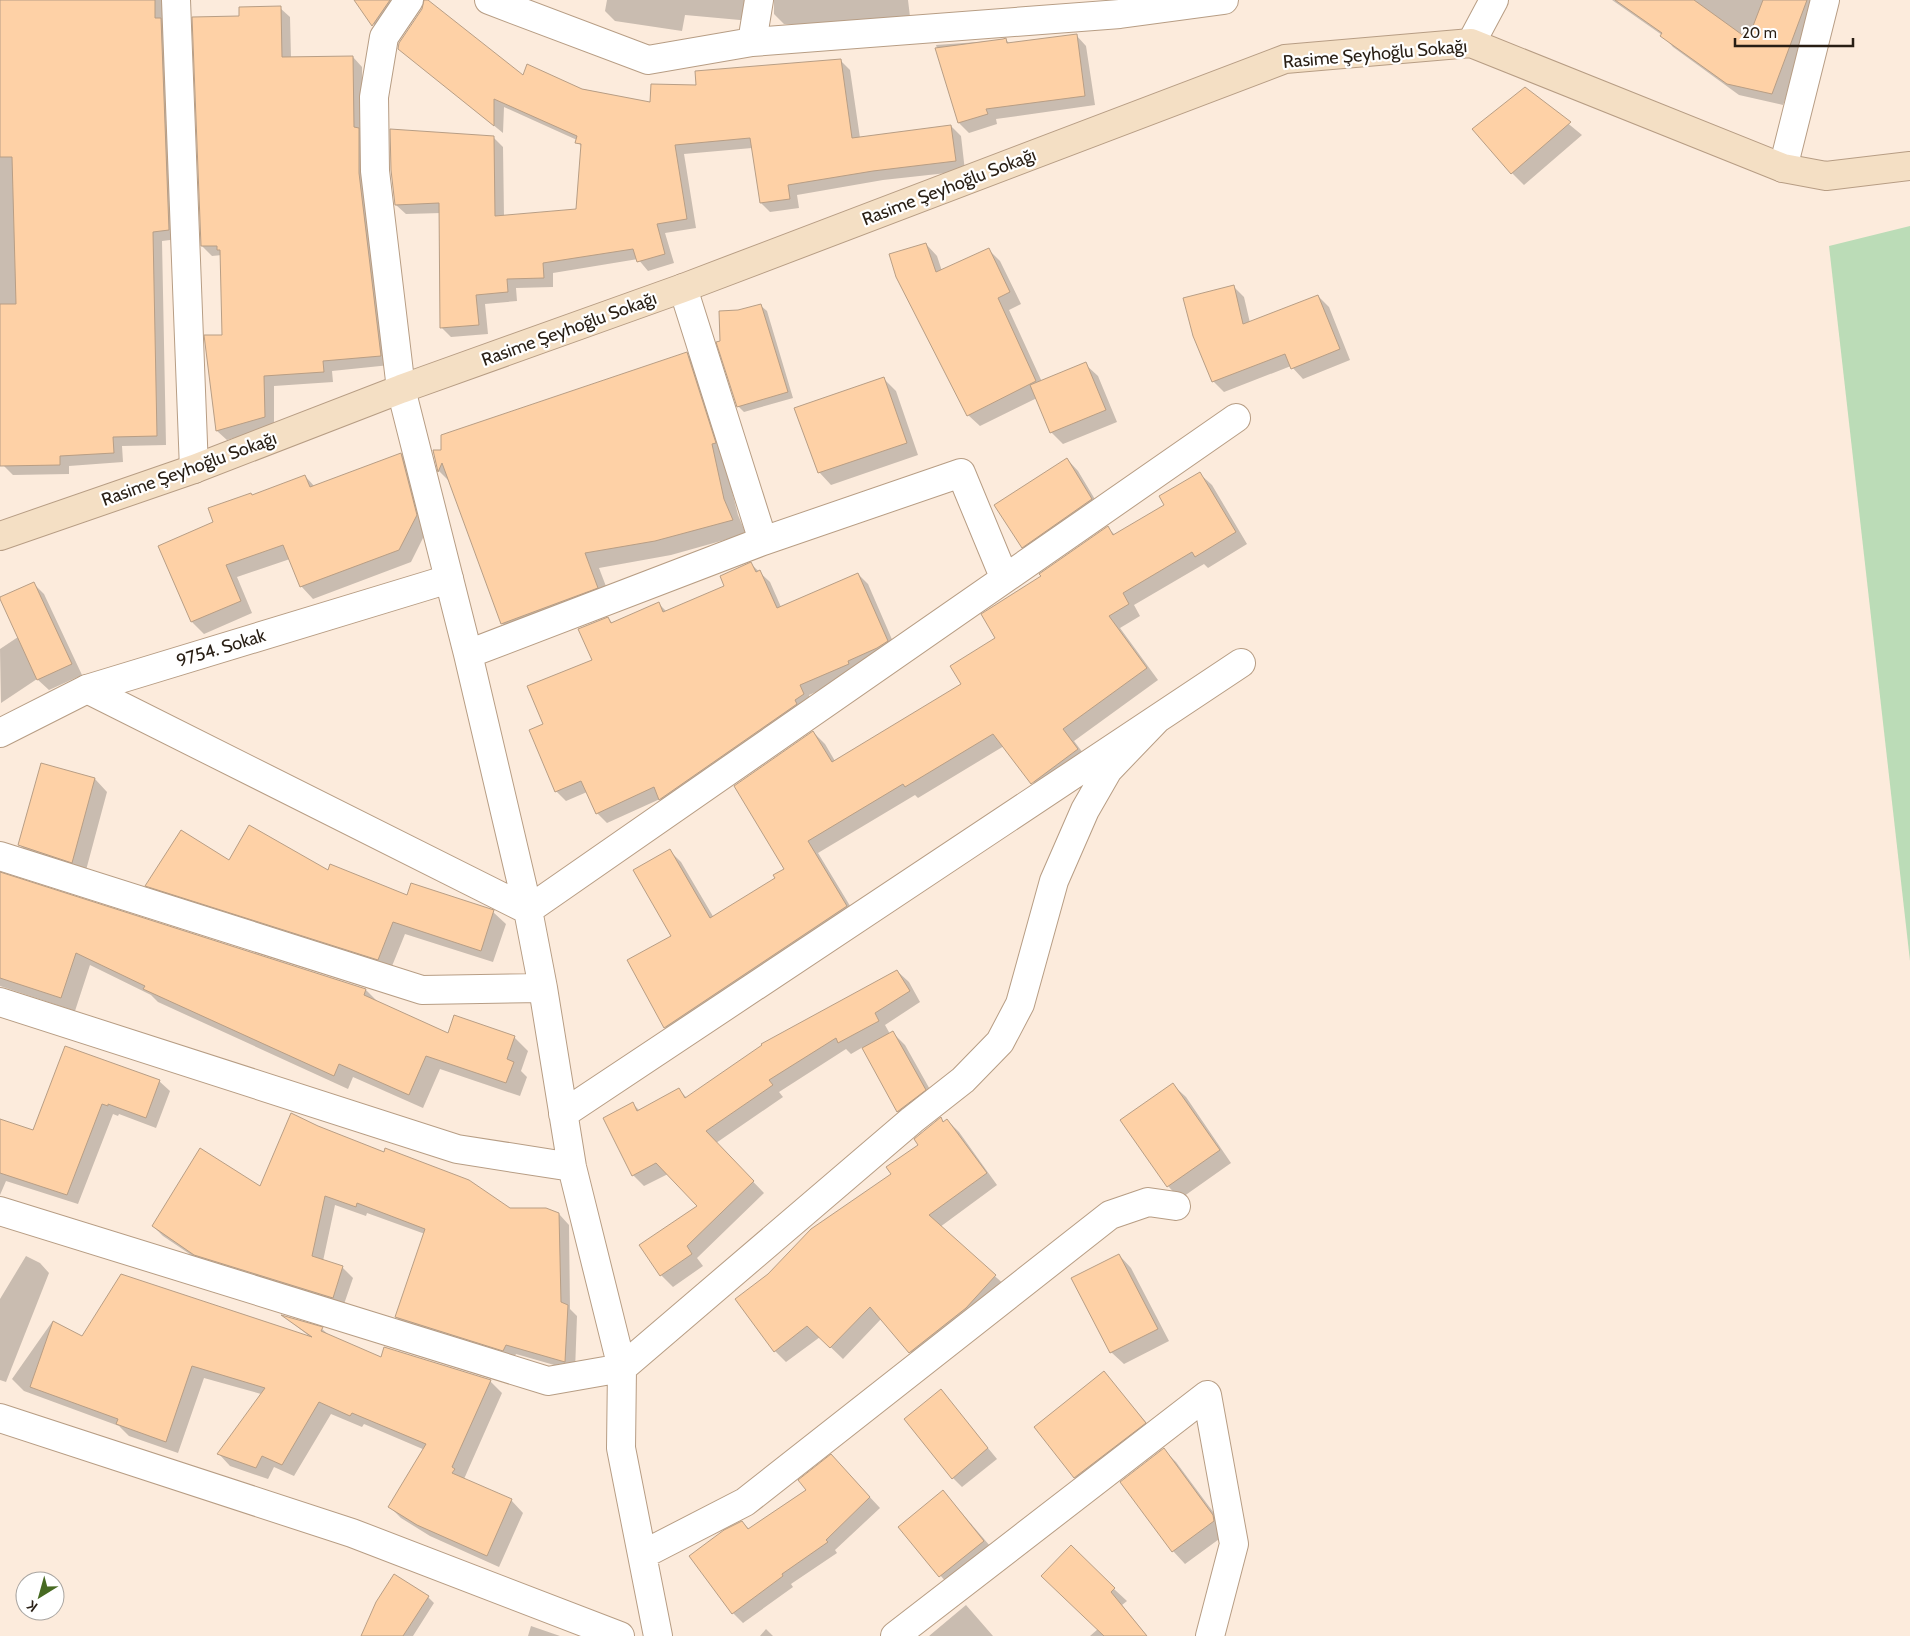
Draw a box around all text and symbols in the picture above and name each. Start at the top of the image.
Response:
scale bar [1735,15,1852,47]
text: 20 m [1742,24,1777,42]
street label: Rasime Şeyhoğlu Sokağı [1282,35,1468,73]
street label: Rasime Şeyhoğlu Sokağı [859,144,1039,230]
street label: Rasime Şeyhoğlu Sokağı [478,287,660,371]
street label: Rasime Şeyhoğlu Sokağı [98,427,280,511]
street label: 9754. Sokak [174,624,269,672]
north arrow [15,1571,65,1621]
text: K [23,1596,41,1616]

